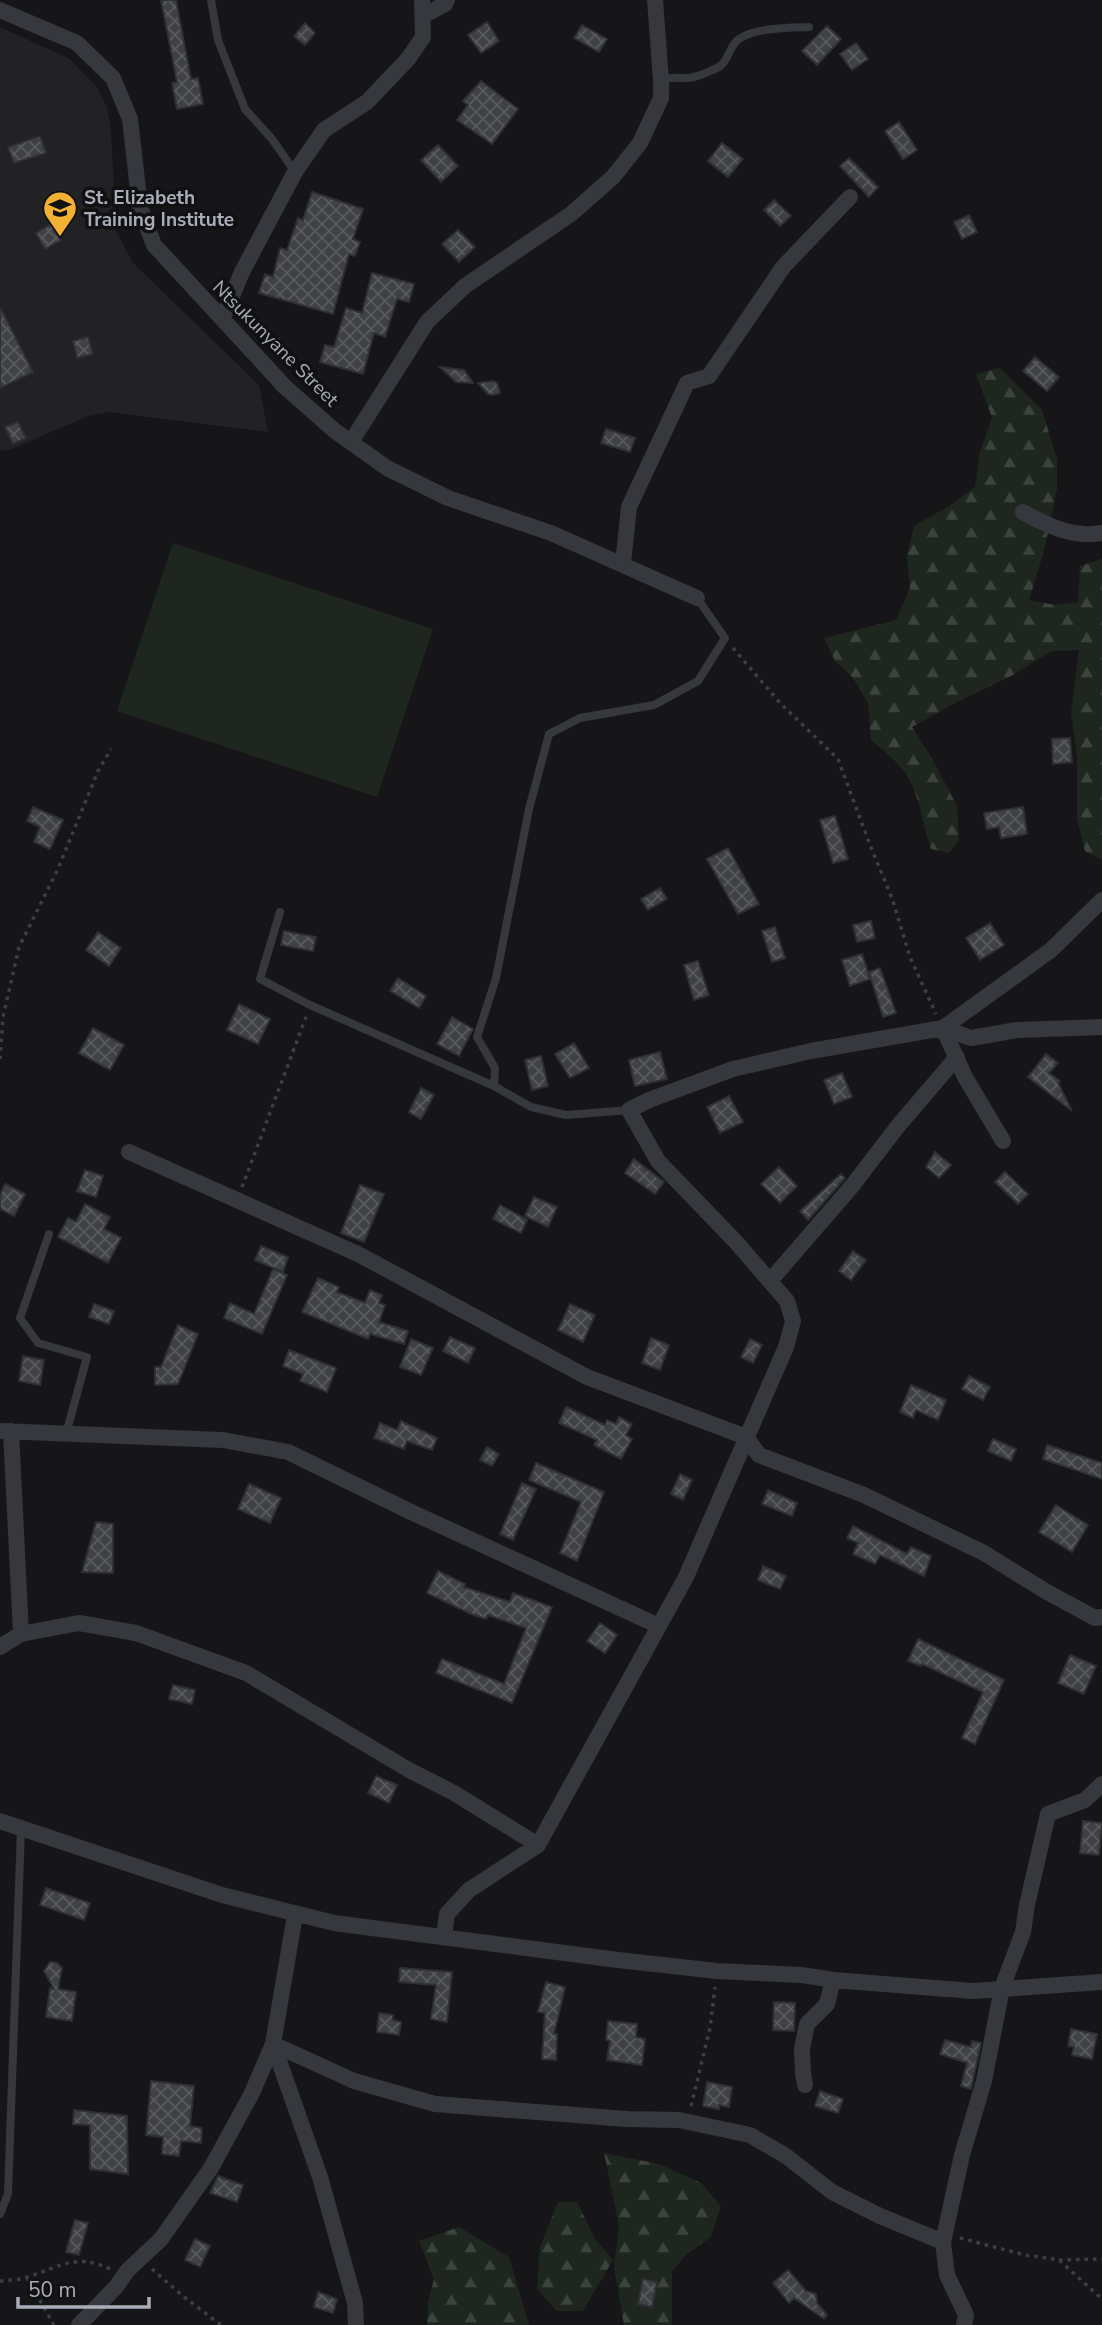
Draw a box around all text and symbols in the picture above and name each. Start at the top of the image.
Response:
place label: St. Elizabeth Training Institute [84,185,234,233]
school or university icon: St. Elizabeth Training Institute [41,189,79,238]
street label: Ntsukunyane Street [206,275,344,413]
scale bar [18,2266,149,2310]
text: 50 m [28,2276,77,2304]

